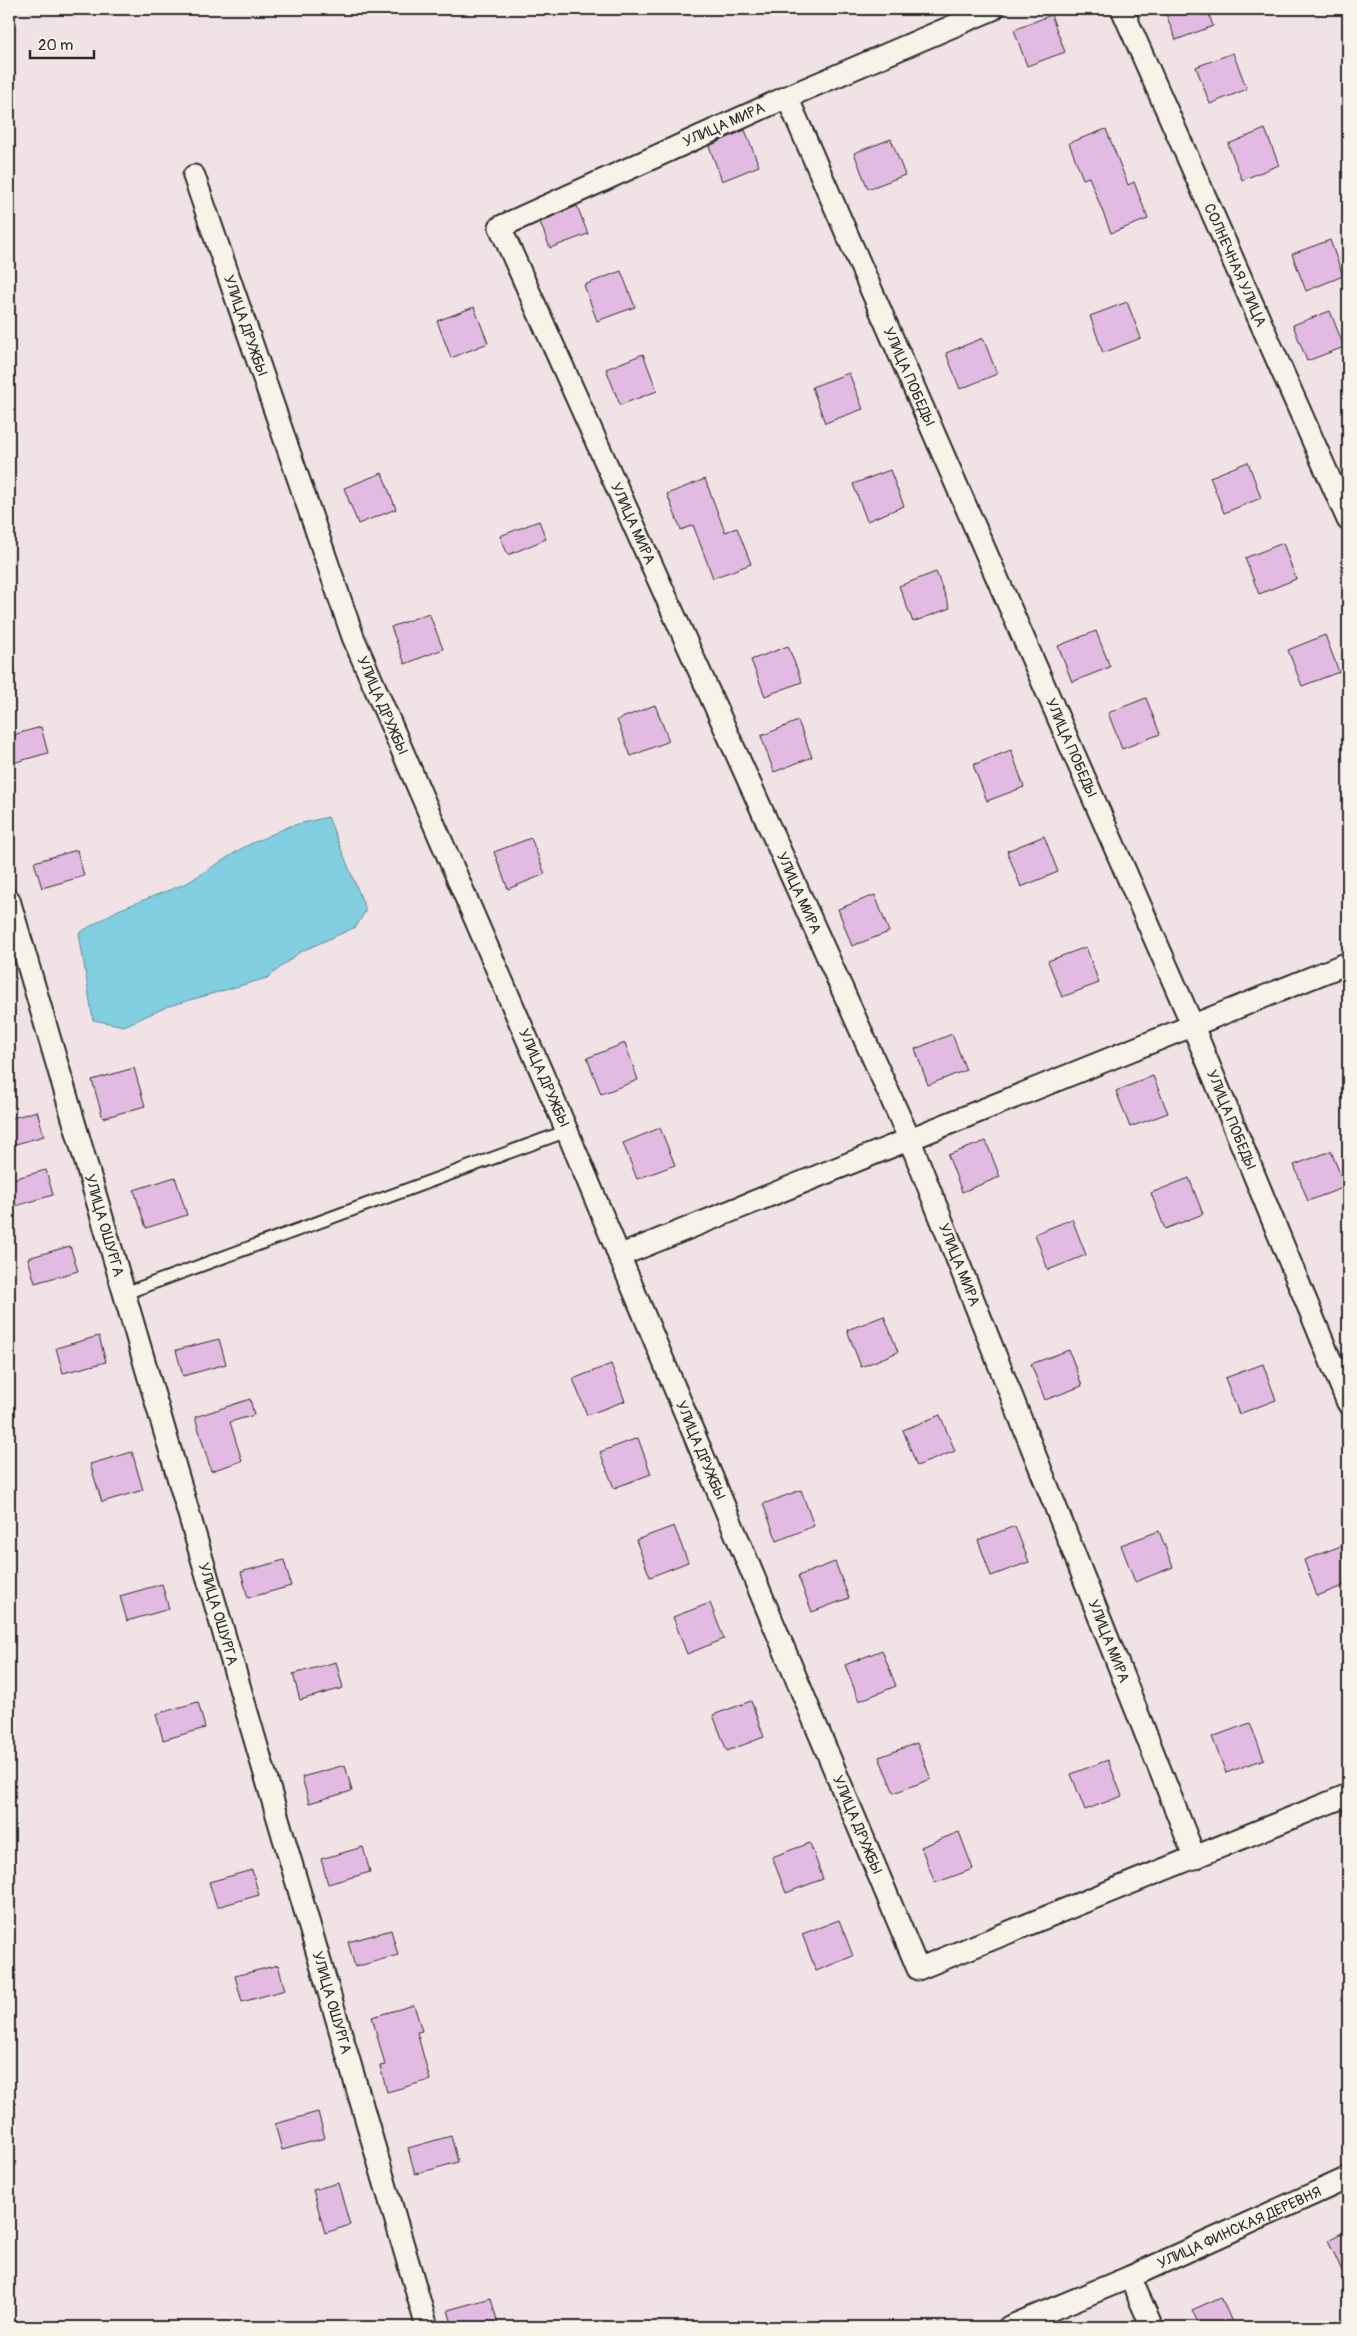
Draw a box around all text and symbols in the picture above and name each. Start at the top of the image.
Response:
scale bar [30,28,94,60]
text: 20 m [38,36,73,55]
street label: УЛИЦА МИРА [680,98,768,152]
street label: СОЛНЕЧНАЯ УЛИЦА [1200,201,1271,330]
street label: УЛИЦА ДРУЖБЫ [219,273,272,378]
street label: УЛИЦА ПОБЕДЫ [879,324,939,429]
street label: УЛИЦА МИРА [606,479,660,568]
street label: УЛИЦА ДРУЖБЫ [353,653,412,757]
street label: УЛИЦА ПОБЕДЫ [1041,695,1101,800]
street label: УЛИЦА МИРА [772,849,826,937]
street label: УЛИЦА ДРУЖБЫ [514,1026,574,1130]
street label: УЛИЦА ПОБЕДЫ [1202,1067,1260,1172]
street label: УЛИЦА ОШУРГА [80,1172,128,1279]
street label: УЛИЦА МИРА [934,1220,984,1309]
street label: УЛИЦА ДРУЖБЫ [672,1398,730,1502]
street label: УЛИЦА ОШУРГА [194,1560,242,1668]
street label: УЛИЦА МИРА [1084,1597,1134,1686]
street label: УЛИЦА ДРУЖБЫ [828,1772,887,1877]
street label: УЛИЦА ОШУРГА [308,1949,356,2056]
street label: УЛИЦА ФИНСКАЯ ДЕРЕВНЯ [1155,2182,1324,2273]

